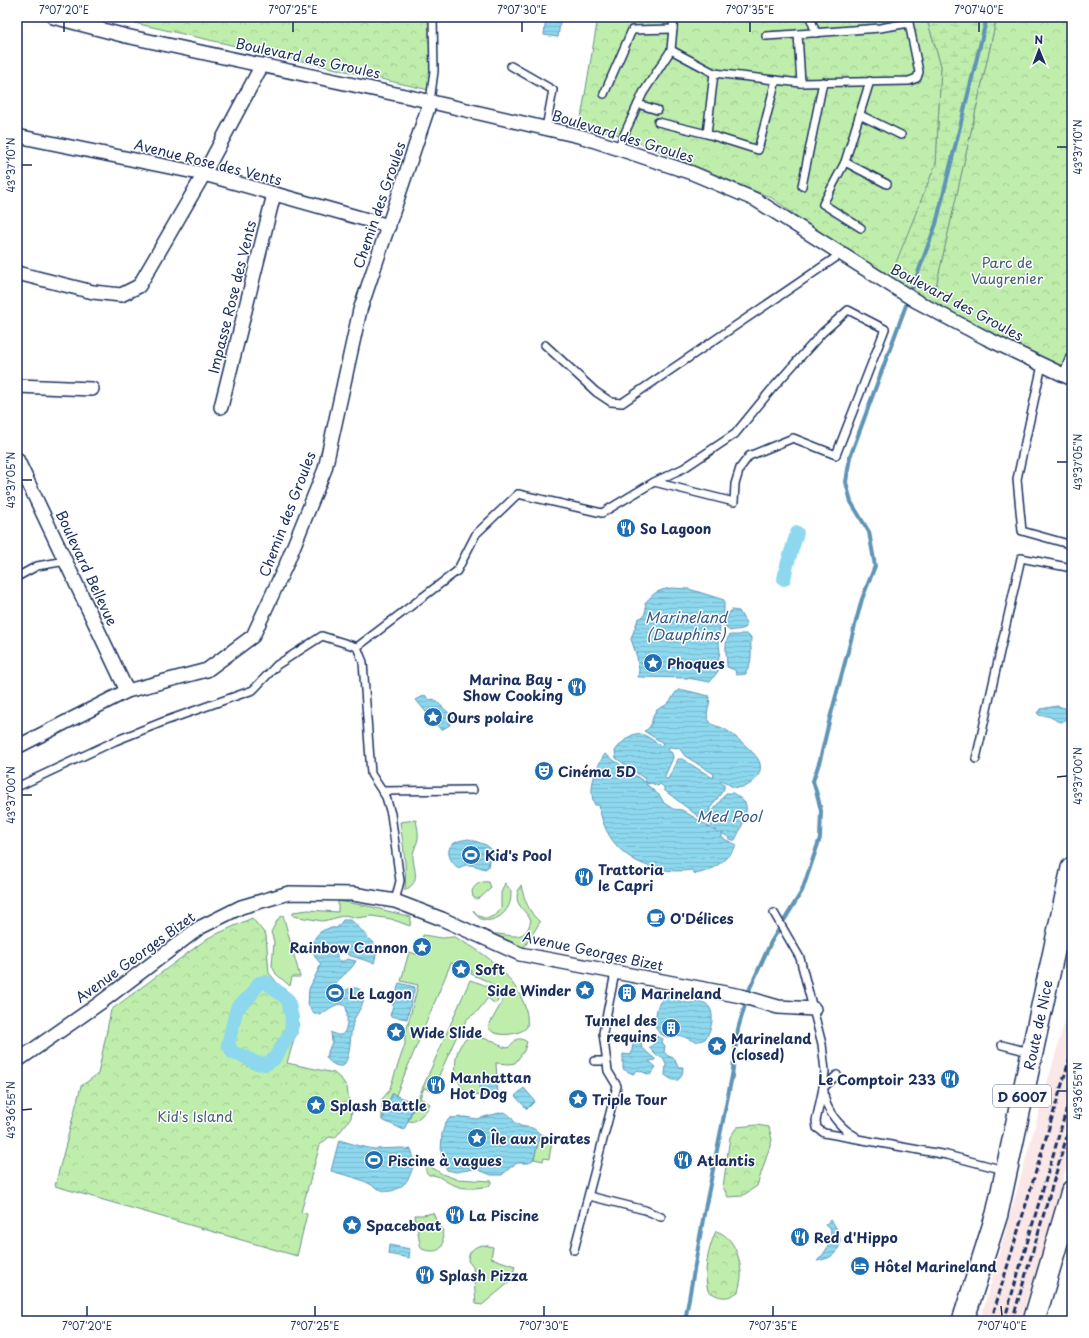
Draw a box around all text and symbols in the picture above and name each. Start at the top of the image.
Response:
text: 7°07'20"E [39,2,89,17]
text: 7°07'25"E [268,2,318,17]
text: 7°07'30"E [497,2,547,17]
text: 7°07'35"E [726,2,774,17]
text: 7°07'40"E [954,2,1004,17]
north arrow [1019,30,1059,70]
text: N [1034,31,1044,48]
street label: Boulevard des Groules [234,32,382,84]
street label: Boulevard des Groules [549,104,697,168]
text: 43°37'10"N [1070,119,1085,174]
street label: Avenue Rose des Vents [132,134,284,191]
text: 43°37'10"N [3,137,18,192]
street label: Chemin des Groules [347,139,411,271]
street label: Impasse Rose des Vents [203,218,261,376]
park label: Parc de Vaugrenier [971,252,1044,289]
street label: Boulevard des Groules [887,258,1027,346]
text: 43°37'05"N [1070,433,1085,490]
street label: Chemin des Groules [253,448,321,580]
text: 43°37'05"N [3,451,18,508]
street label: Boulevard Bellevue [51,507,123,629]
restaurant icon: So Lagoon [615,517,637,539]
place label: So Lagoon [640,518,712,539]
water label: Marineland (Dauphins) [645,605,729,645]
place icon: Phoques [642,652,664,674]
place label: Phoques [667,653,725,674]
place label: Marina Bay - Show Cooking [463,669,563,706]
restaurant icon: Marina Bay - Show Cooking [566,676,588,698]
place icon: Ours polaire [422,706,444,728]
place label: Ours polaire [447,707,534,728]
text: 43°37'00"N [1070,747,1085,805]
theatre icon: Cinéma 5D [533,760,555,782]
place label: Cinéma 5D [558,761,636,782]
text: 43°37'00"N [3,766,18,824]
water label: Med Pool [697,804,764,827]
sports icon: Kid's Pool [460,844,482,866]
place label: Kid's Pool [485,845,552,866]
place label: Trattoria le Capri [598,859,664,896]
restaurant icon: Trattoria le Capri [573,866,595,888]
street label: Avenue Georges Bizet [71,906,199,1008]
cafe icon: O'Délices [645,907,667,929]
place label: O'Délices [670,908,734,929]
street label: Avenue Georges Bizet [521,926,666,976]
place icon: Rainbow Cannon [411,936,433,958]
place label: Rainbow Cannon [290,937,408,958]
place icon: Soft [450,958,472,980]
place label: Soft [475,959,505,980]
street label: Route de Nice [1018,978,1058,1072]
place icon: Side Winder [574,979,596,1001]
place label: Side Winder [487,980,572,1001]
sports icon: Le Lagon [324,982,346,1004]
building icon: Marineland [616,982,638,1004]
place label: Le Lagon [349,983,412,1004]
place label: Marineland [641,983,722,1004]
place label: Tunnel des requins [585,1010,657,1047]
building icon: Tunnel des requins [660,1017,682,1039]
place icon: Wide Slide [385,1021,407,1043]
place label: Wide Slide [410,1022,482,1043]
place label: Marineland (closed) [731,1028,812,1065]
place icon: Marineland (closed) [706,1035,728,1057]
text: 43°36'55"N [1070,1062,1085,1120]
place label: Manhattan Hot Dog [450,1067,531,1104]
restaurant icon: Le Comptoir 233 [939,1068,961,1090]
place label: Le Comptoir 233 [818,1069,936,1090]
restaurant icon: Manhattan Hot Dog [425,1074,447,1096]
text: 43°36'55"N [3,1081,18,1139]
road number: D 6007 [993,1085,1051,1107]
place icon: Triple Tour [567,1088,589,1110]
place label: Triple Tour [592,1089,668,1110]
place icon: Splash Battle [305,1094,327,1116]
place label: Splash Battle [330,1095,427,1116]
park label: Kid's Island [157,1106,233,1127]
place icon: Île aux pirates [466,1127,488,1149]
place label: Île aux pirates [490,1128,591,1149]
sports icon: Piscine à vagues [363,1149,385,1171]
restaurant icon: Atlantis [672,1149,694,1171]
place label: Piscine à vagues [388,1150,502,1171]
place label: Atlantis [696,1150,755,1171]
restaurant icon: La Piscine [444,1204,466,1226]
place label: La Piscine [469,1205,539,1226]
place icon: Spaceboat [341,1214,363,1236]
place label: Spaceboat [366,1215,442,1236]
restaurant icon: Red d'Hippo [789,1226,811,1248]
place label: Red d'Hippo [814,1227,898,1248]
hotel icon: Hôtel Marineland [849,1255,871,1277]
place label: Hôtel Marineland [874,1256,998,1277]
restaurant icon: Splash Pizza [414,1264,436,1286]
place label: Splash Pizza [439,1265,529,1286]
text: 7°07'20"E [62,1318,112,1333]
text: 7°07'25"E [290,1318,340,1333]
text: 7°07'30"E [519,1318,569,1333]
text: 7°07'35"E [749,1318,797,1333]
text: 7°07'40"E [977,1318,1027,1333]

